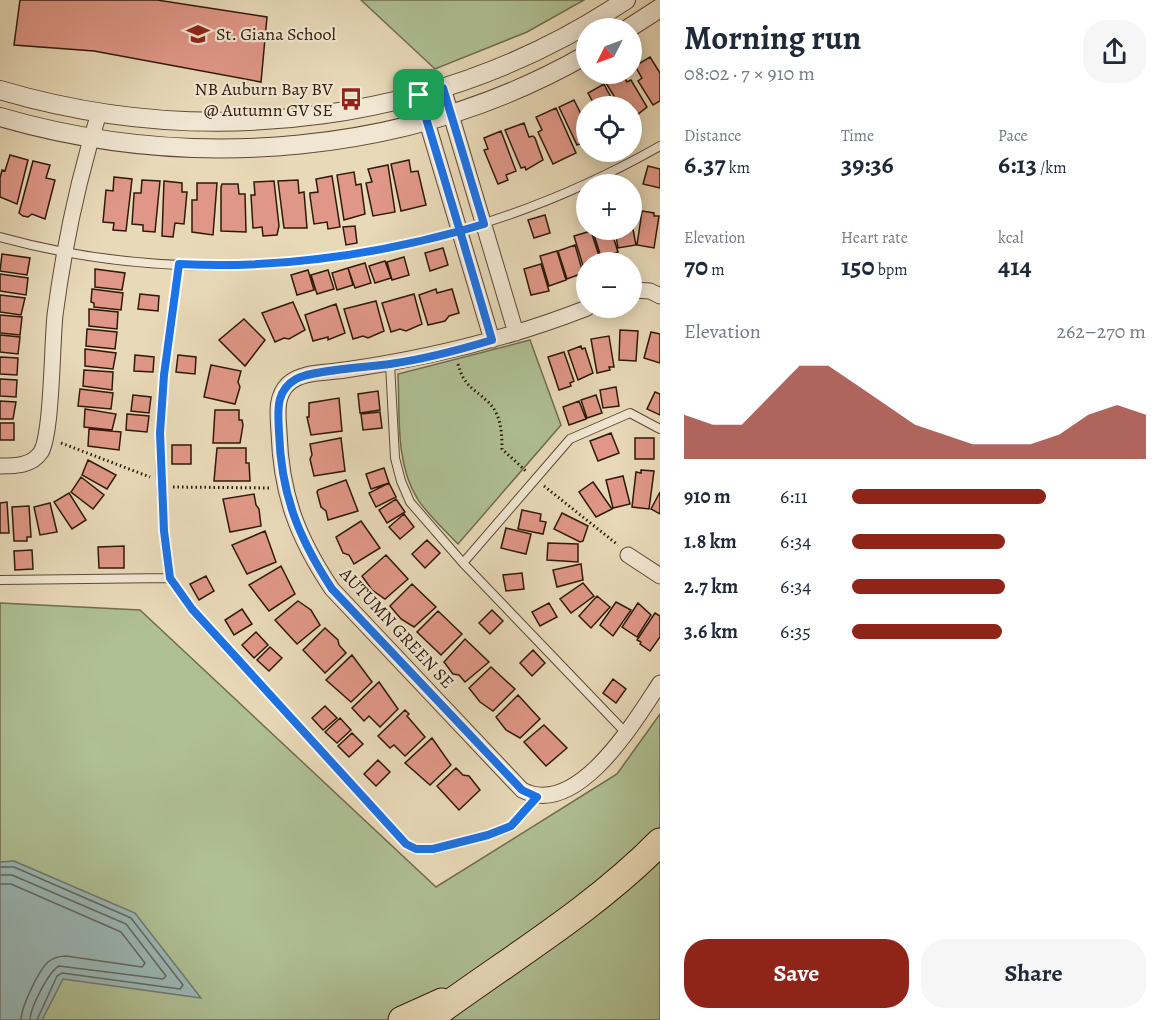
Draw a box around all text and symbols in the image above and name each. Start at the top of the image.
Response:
text: Morning run [684,15,861,60]
north arrow [576,18,642,84]
map controls [576,18,642,318]
button: share [1083,20,1146,83]
school or university icon: St. Giana School [185,21,211,47]
place label: St. Giana School [216,22,336,46]
text: 08:02 · 7 × 910 m [684,60,815,87]
pin [393,69,444,120]
place label: NB Auburn Bay BV @ Autumn GV SE [195,77,333,122]
icon: arrive [402,78,435,111]
bus stop icon: NB Auburn Bay BV @ Autumn GV SE [338,86,364,112]
button: locate [576,96,642,162]
text: Distance [684,125,741,147]
text: Time [841,125,874,147]
text: Pace [998,125,1028,147]
text: 6.37 [684,147,726,182]
text: 39:36 [841,147,894,182]
text: 6:13 [998,147,1037,182]
text: km [726,157,750,179]
text: /km [1037,157,1067,179]
button: + [576,174,642,240]
text: Elevation [684,227,745,249]
text: Heart rate [841,227,908,249]
text: kcal [998,227,1024,249]
text: 70 [684,249,708,284]
text: 150 [841,249,875,284]
text: 414 [998,249,1032,284]
button: − [576,252,642,318]
text: m [708,259,725,281]
text: bpm [875,259,908,281]
text: Elevation [684,318,761,345]
text: 262–270 m [1056,318,1146,345]
text: 910 m [684,483,731,510]
text: 6:11 [780,483,808,510]
text: 1.8 km [684,528,737,555]
text: 6:34 [780,528,811,555]
street label: AUTUMN GREEN SE [334,562,459,694]
text: 2.7 km [684,573,738,600]
text: 6:34 [780,573,811,600]
text: 3.6 km [684,618,738,645]
text: 6:35 [780,618,811,645]
button: Save [684,939,909,1008]
button: Share [921,939,1146,1008]

